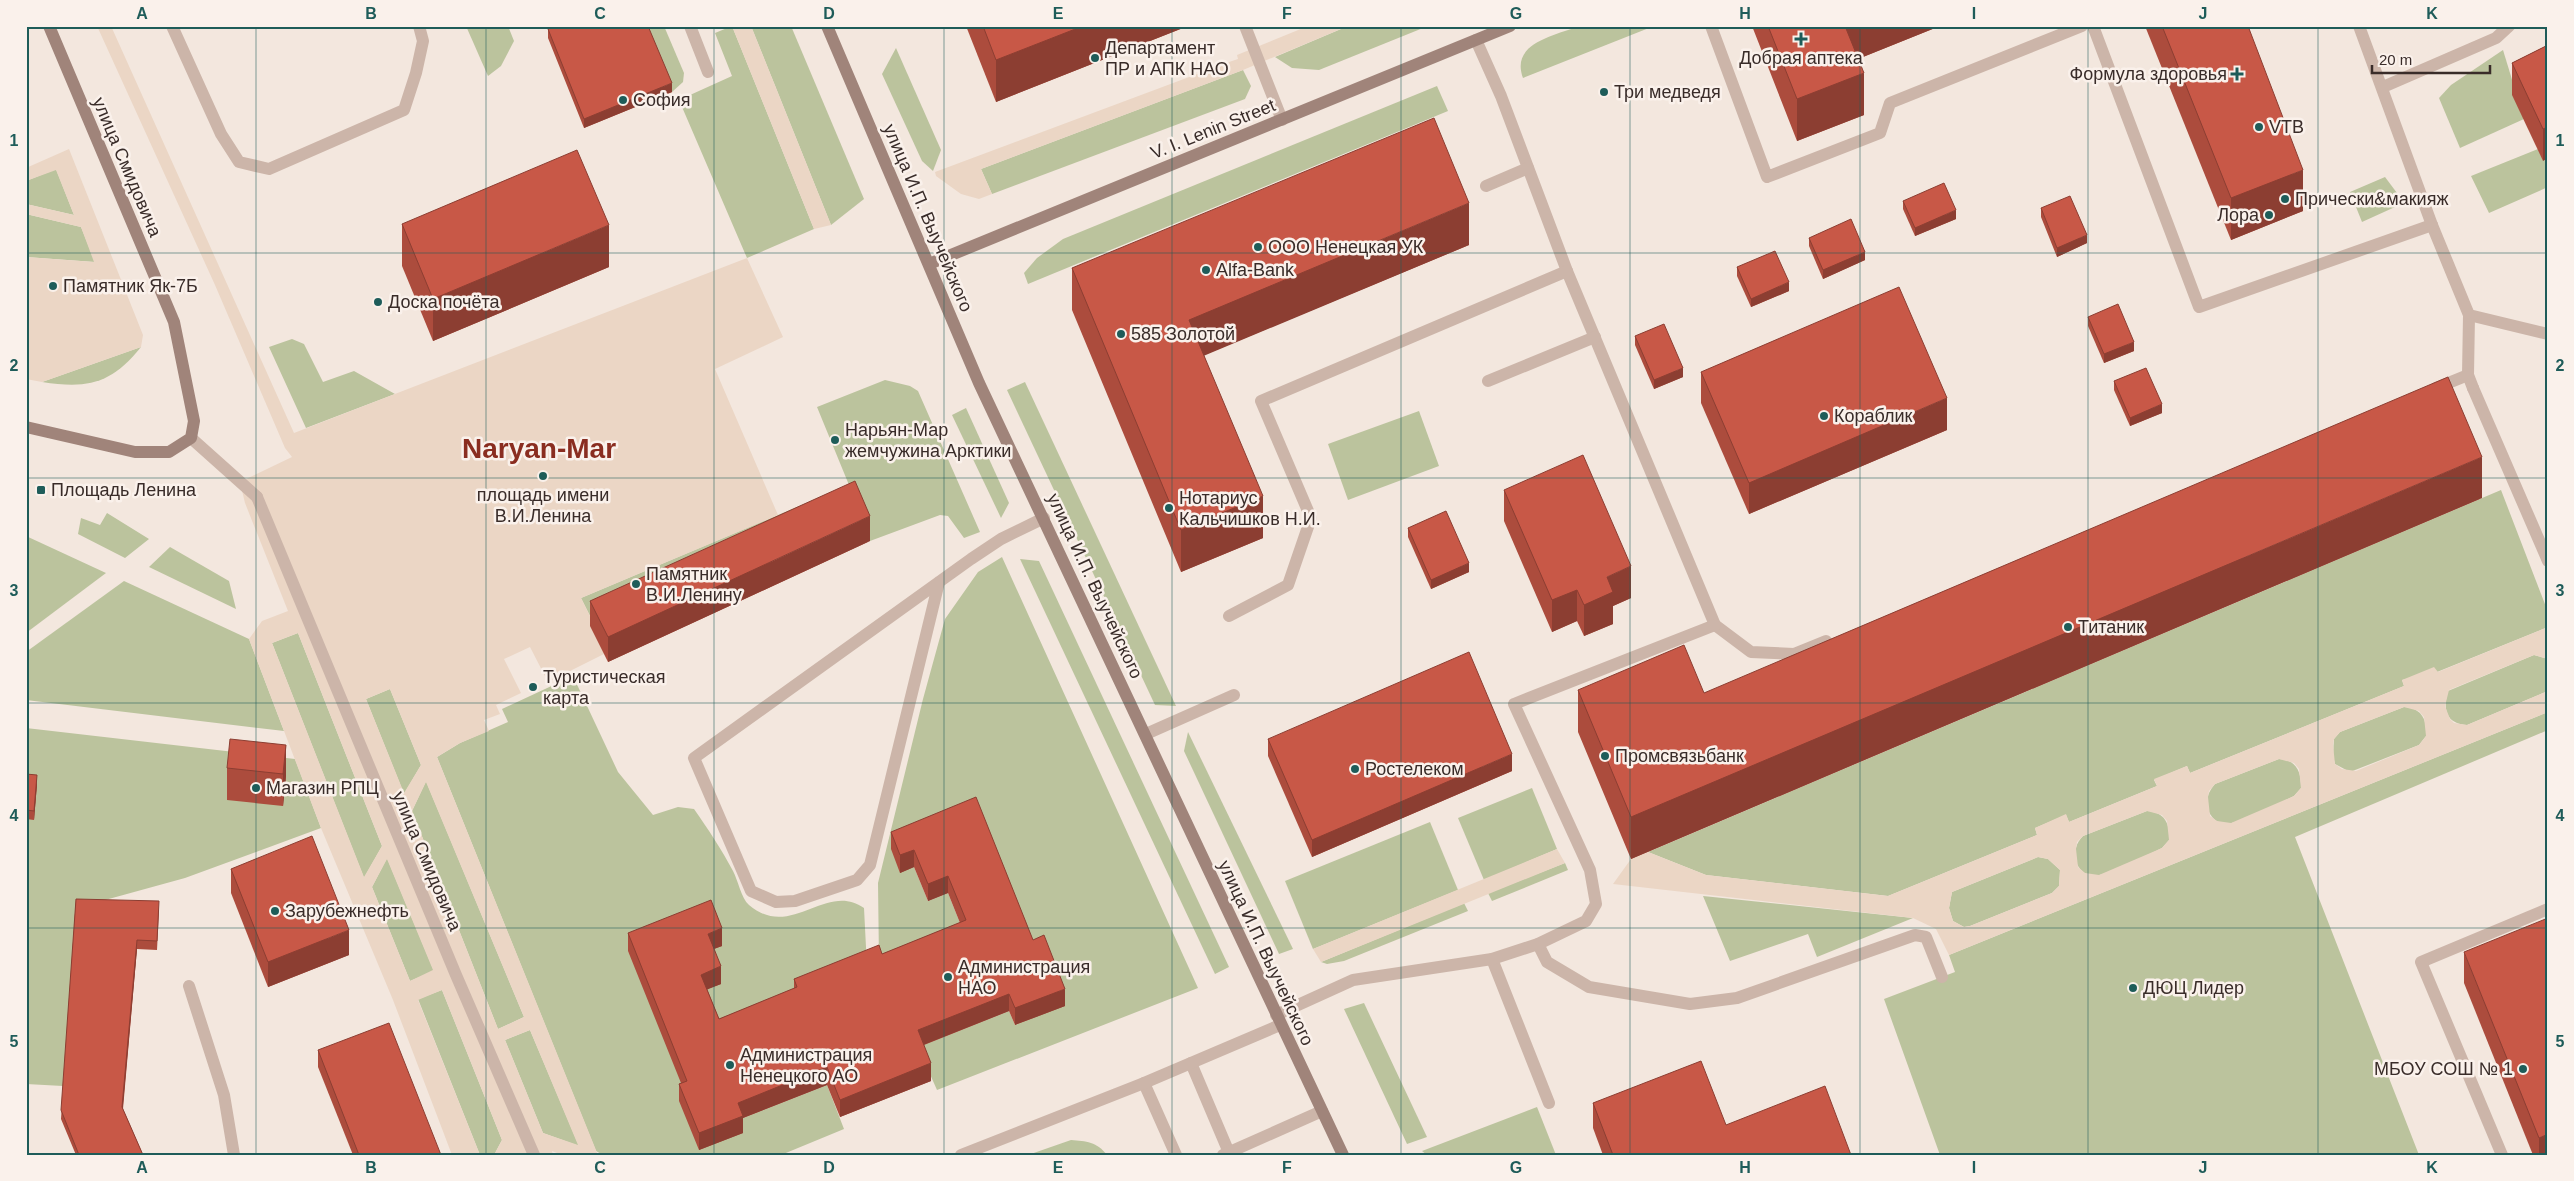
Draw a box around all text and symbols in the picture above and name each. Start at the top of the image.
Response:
text: A [136,5,148,22]
text: B [365,5,377,22]
text: C [594,5,606,22]
text: D [823,5,835,22]
text: E [1053,5,1064,22]
text: F [1282,5,1292,22]
text: G [1510,5,1522,22]
text: H [1739,5,1751,22]
text: I [1972,5,1976,22]
text: J [2199,5,2207,22]
text: K [2426,5,2438,22]
marker: Добрая аптека [1795,33,1807,45]
place label: Департамент ПР и АПК НАО [1105,38,1229,79]
scale bar [2372,42,2489,74]
place label: Добрая аптека [1739,48,1864,68]
text: 20 m [2379,51,2412,68]
marker: Департамент ПР и АПК НАО [1089,52,1101,64]
place label: Формула здоровья [2070,64,2227,84]
marker: Формула здоровья [2231,68,2243,80]
place label: Три медведя [1614,82,1721,102]
marker: Три медведя [1598,86,1610,98]
place label: София [633,90,691,110]
street label: улица Смидовича [89,94,166,241]
marker: София [617,94,629,106]
street label: V. I. Lenin Street [1148,95,1278,163]
place label: VTB [2269,117,2304,137]
street label: улица И.П. Выучейского [879,121,977,315]
marker: VTB [2253,121,2265,133]
text: 1 [10,132,19,149]
text: 1 [2556,132,2565,149]
place label: Прически&макияж [2295,189,2448,209]
marker: Прически&макияж [2279,193,2291,205]
place label: Лора [2217,205,2260,225]
marker: Лора [2263,209,2275,221]
place label: ООО Ненецкая УК [1268,237,1424,257]
marker: ООО Ненецкая УК [1252,241,1264,253]
place label: Alfa-Bank [1216,260,1295,280]
marker: Alfa-Bank [1200,264,1212,276]
place label: Памятник Як-7Б [63,276,198,296]
marker: Памятник Як-7Б [47,280,59,292]
place label: Доска почёта [388,292,500,312]
marker: Доска почёта [372,296,384,308]
place label: 585 Золотой [1131,324,1235,344]
marker: 585 Золотой [1115,328,1127,340]
text: 2 [10,357,19,374]
text: 2 [2556,357,2565,374]
place label: Кораблик [1834,406,1913,426]
marker: Кораблик [1818,410,1830,422]
place label: Нарьян-Мар жемчужина Арктики [845,420,1011,461]
district label: Naryan-Mar [462,433,616,464]
marker: Нарьян-Мар жемчужина Арктики [829,434,841,446]
marker: площадь имени В.И.Ленина [537,470,549,482]
place label: Площадь Ленина [51,480,197,500]
marker: Площадь Ленина [35,484,47,496]
place label: площадь имени В.И.Ленина [477,485,609,526]
place label: Нотариус Кальчишков Н.И. [1179,488,1321,529]
street label: улица И.П. Выучейского [1043,490,1147,682]
marker: Нотариус Кальчишков Н.И. [1163,502,1175,514]
place label: Памятник В.И.Ленину [646,564,742,605]
marker: Памятник В.И.Ленину [630,578,642,590]
text: 3 [10,582,19,599]
text: 3 [2556,582,2565,599]
place label: Титаник [2078,617,2144,637]
marker: Титаник [2062,621,2074,633]
place label: Туристическая карта [543,667,666,708]
marker: Туристическая карта [527,681,539,693]
place label: Промсвязьбанк [1615,746,1744,766]
marker: Промсвязьбанк [1599,750,1611,762]
place label: Ростелеком [1365,759,1464,779]
marker: Ростелеком [1349,763,1361,775]
place label: Магазин РПЦ [266,778,379,798]
marker: Магазин РПЦ [250,782,262,794]
street label: улица Смидовича [389,788,466,935]
text: 4 [10,807,19,824]
text: 4 [2556,807,2565,824]
street label: улица И.П. Выучейского [1214,857,1318,1049]
place label: Зарубежнефть [285,901,409,921]
marker: Зарубежнефть [269,905,281,917]
place label: Администрация НАО [958,957,1090,998]
marker: Администрация НАО [942,971,954,983]
place label: ДЮЦ Лидер [2143,978,2244,998]
marker: ДЮЦ Лидер [2127,982,2139,994]
text: 5 [10,1033,19,1050]
text: 5 [2556,1033,2565,1050]
place label: Администрация Ненецкого АО [740,1045,872,1086]
marker: Администрация Ненецкого АО [724,1059,736,1071]
place label: МБОУ СОШ № 1 [2374,1059,2513,1079]
marker: МБОУ СОШ № 1 [2517,1063,2529,1075]
text: A [136,1159,148,1176]
text: B [365,1159,377,1176]
text: C [594,1159,606,1176]
text: D [823,1159,835,1176]
text: E [1053,1159,1064,1176]
text: F [1282,1159,1292,1176]
text: G [1510,1159,1522,1176]
text: H [1739,1159,1751,1176]
text: I [1972,1159,1976,1176]
text: J [2199,1159,2207,1176]
text: K [2426,1159,2438,1176]

